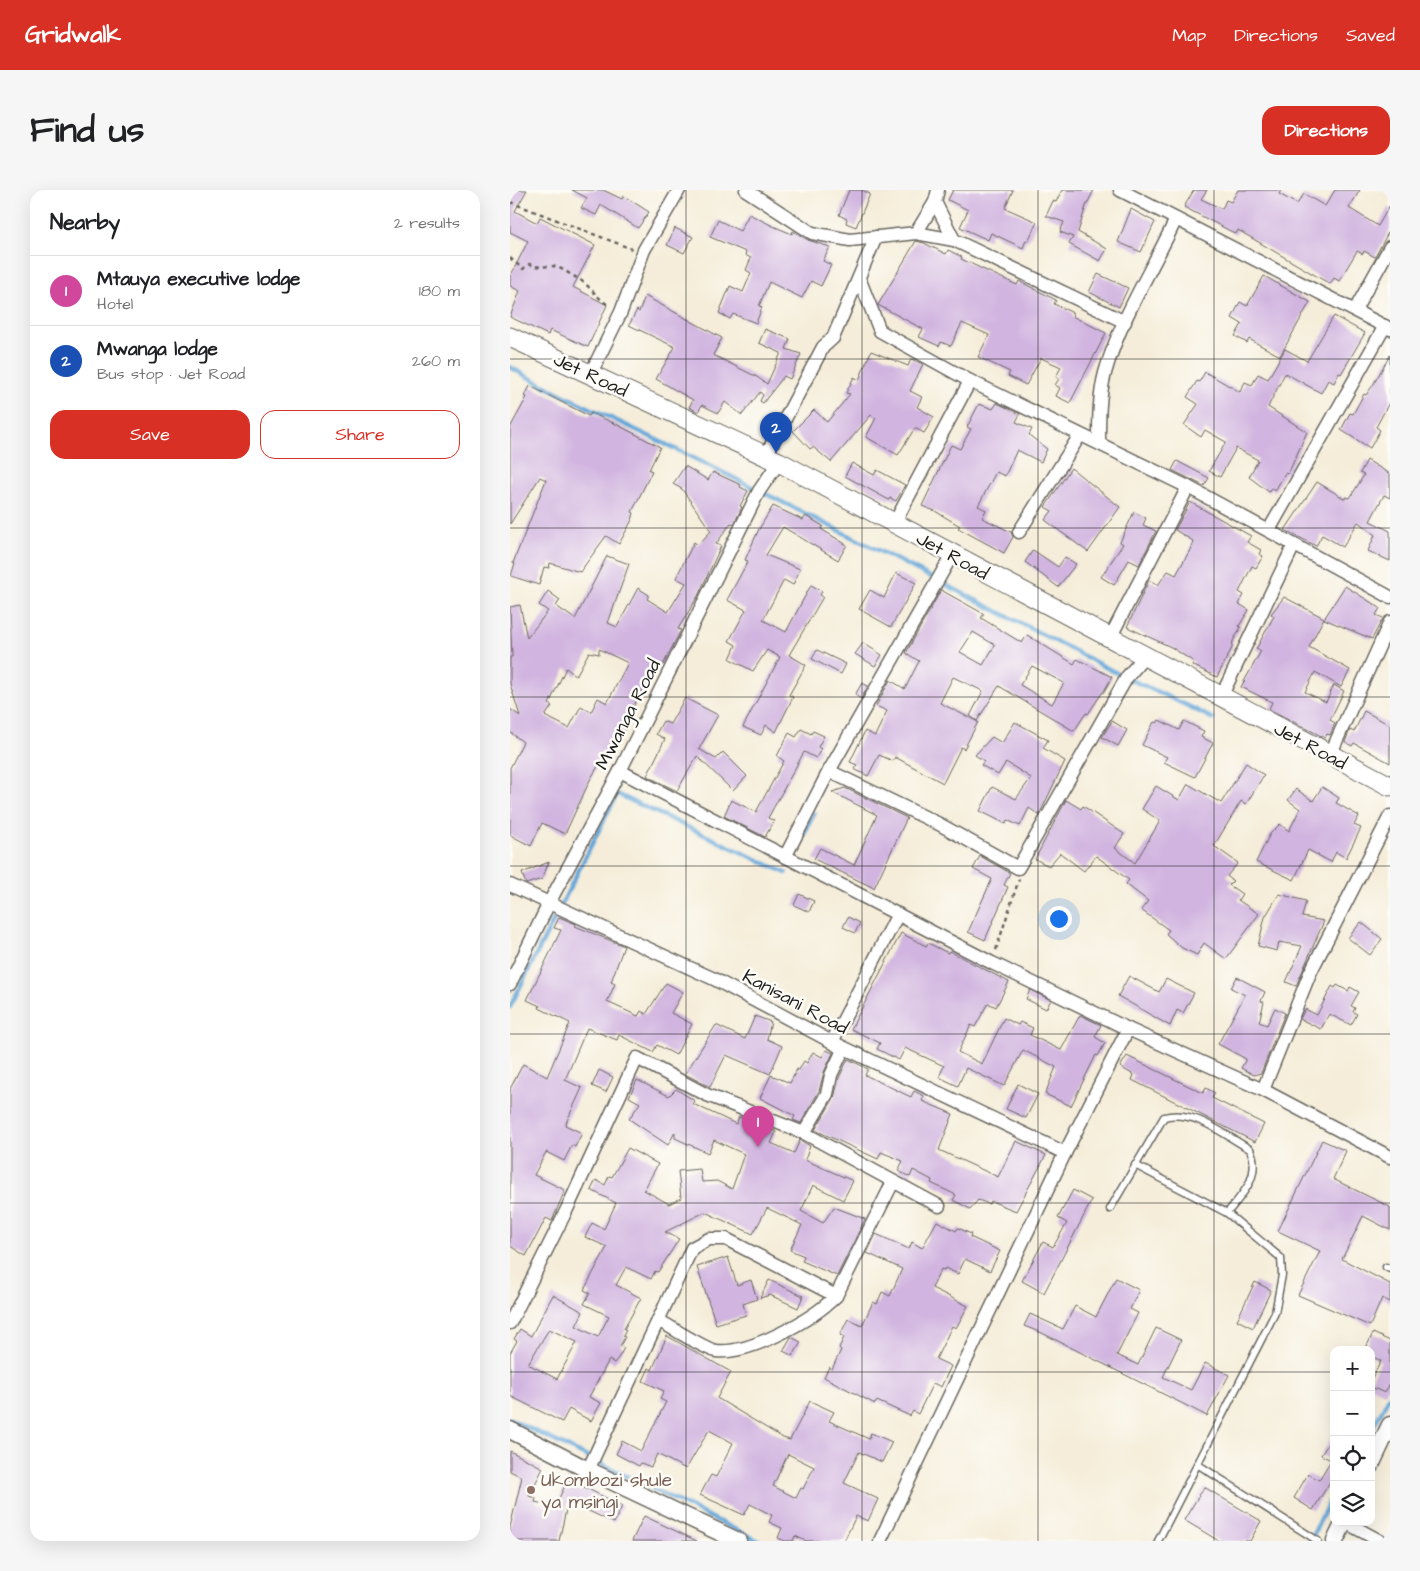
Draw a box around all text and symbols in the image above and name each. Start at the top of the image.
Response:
text: Gridwalk [25,18,121,52]
text: Map [1172,23,1206,48]
text: Directions [1234,23,1318,48]
text: Saved [1346,23,1395,48]
text: Find us [30,106,144,155]
button: Directions [1262,106,1390,155]
text: Nearby [50,208,120,237]
text: 2 results [394,212,460,234]
text: Mtauya executive lodge [97,266,300,293]
text: 1 [65,280,67,302]
text: 180 m [419,280,460,302]
text: Hotel [97,293,133,315]
text: Mwanga lodge [97,336,218,363]
street label: Jet Road [549,346,632,404]
text: 2 [61,350,71,372]
text: 260 m [412,350,460,372]
text: Bus stop · Jet Road [97,363,245,385]
button: Save [50,410,250,459]
button: Share [260,410,460,459]
pin: 2 [760,412,792,453]
street label: Jet Road [911,525,994,587]
street label: Mwanga Road [589,654,669,775]
street label: Jet Road [1269,716,1352,777]
your location [1046,906,1072,932]
street label: Kanisani Road [738,963,853,1042]
pin: 1 [742,1106,774,1147]
map controls [1330,1346,1375,1526]
button: + [1330,1346,1375,1391]
button: − [1330,1391,1375,1436]
button: locate [1330,1436,1375,1481]
place label: Ukombozi shule ya msingi [541,1467,672,1517]
button: layers [1330,1481,1375,1526]
marker: Ukombozi shule ya msingi [525,1484,537,1496]

